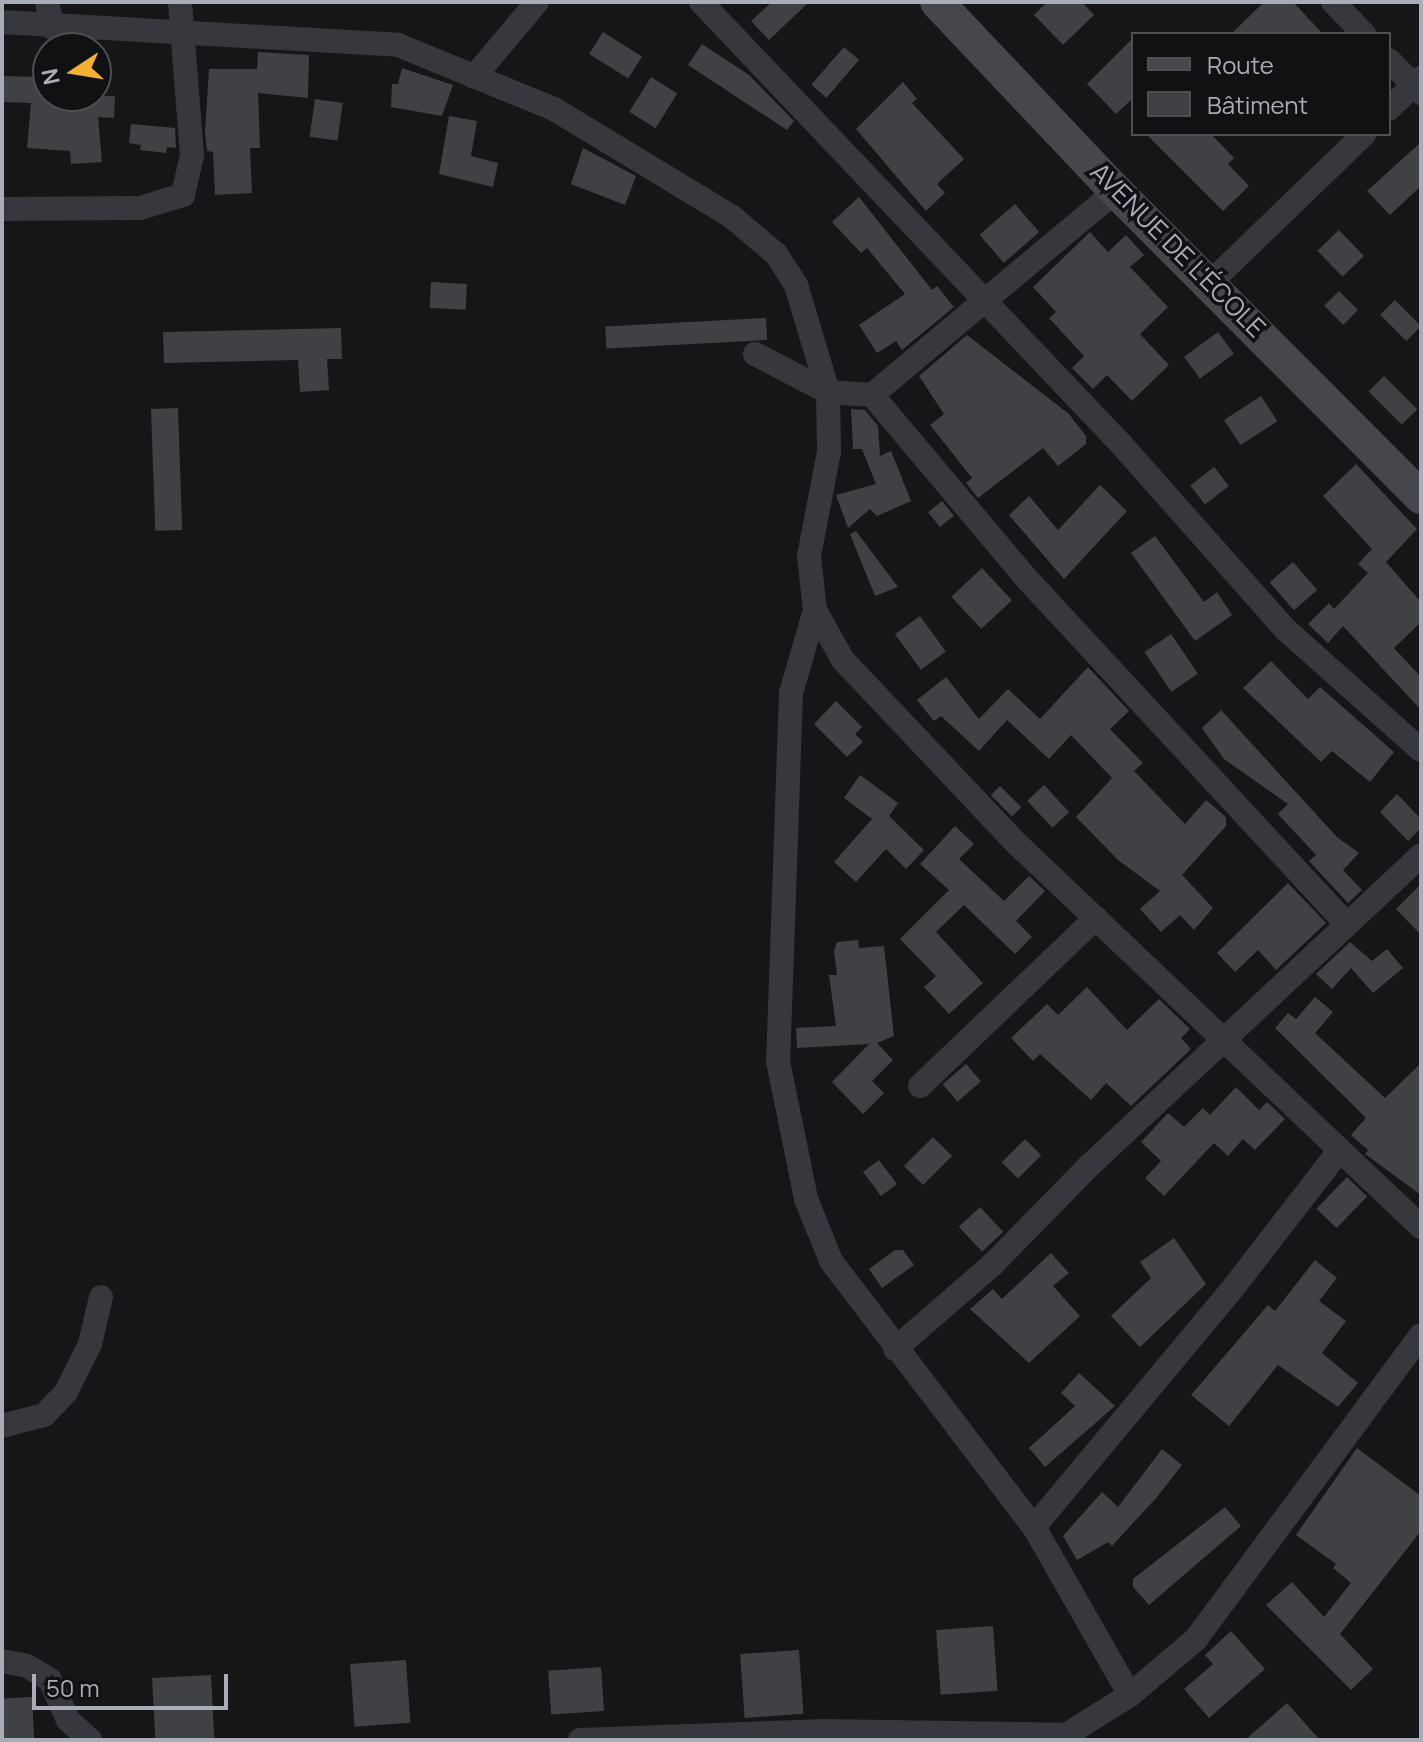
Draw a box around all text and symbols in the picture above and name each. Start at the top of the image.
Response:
north arrow [32,32,112,112]
legend [1131,32,1391,136]
text: Route [1207,48,1274,81]
text: N [34,66,67,87]
text: Bâtiment [1207,88,1308,121]
street label: AVENUE DE L'ÉCOLE [1084,156,1272,344]
scale bar [36,1658,232,1708]
text: 50 m [46,1671,100,1704]

